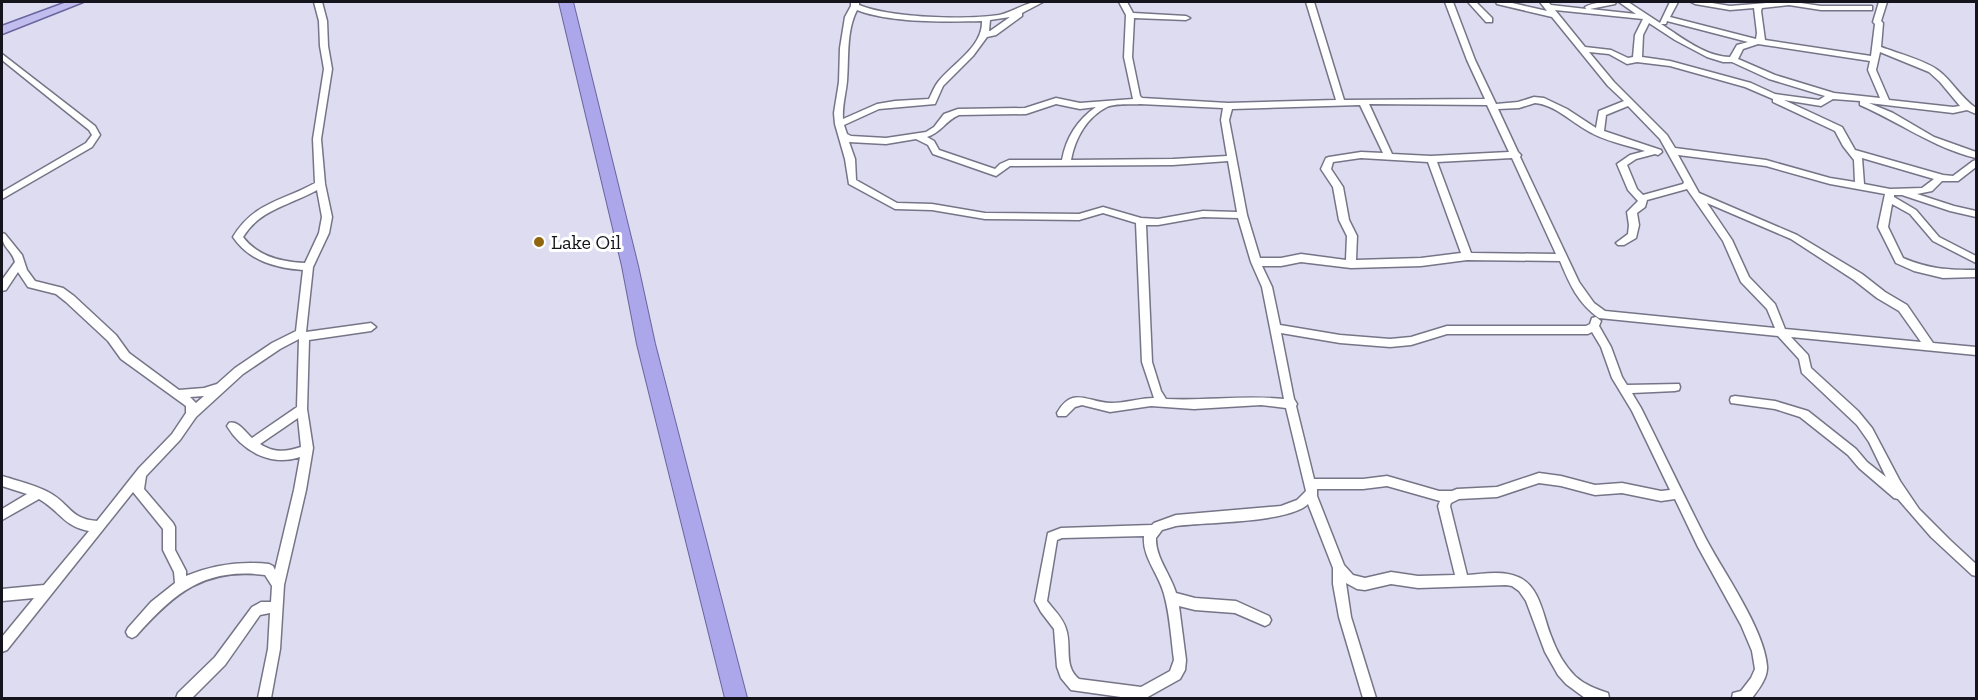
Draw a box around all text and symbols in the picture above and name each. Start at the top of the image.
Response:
place label: Lake Oil [551,230,621,254]
marker: Lake Oil [532,235,546,249]

